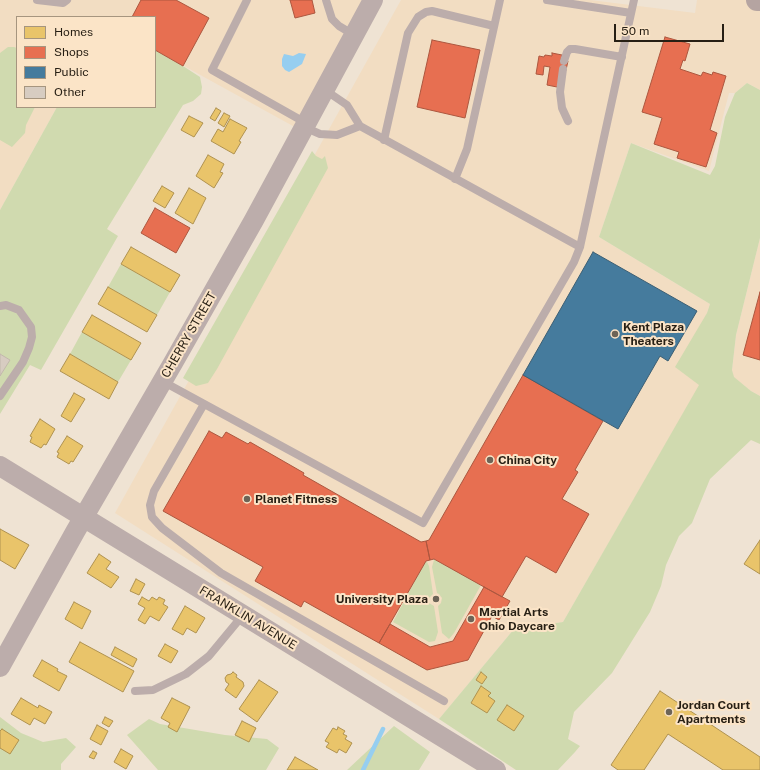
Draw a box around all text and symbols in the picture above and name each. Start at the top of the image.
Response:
legend [16,16,156,108]
scale bar [616,16,726,42]
text: 50 m [621,24,649,38]
text: Homes [54,25,93,39]
text: Shops [54,45,89,59]
text: Public [54,65,89,79]
text: Other [54,85,86,99]
street label: CHERRY STREET [159,290,219,380]
place label: Kent Plaza Theaters [623,320,684,348]
marker: Kent Plaza Theaters [610,329,620,339]
place label: China City [498,453,557,467]
marker: China City [485,455,495,465]
place label: Planet Fitness [255,492,337,506]
marker: Planet Fitness [242,494,252,504]
street label: FRANKLIN AVENUE [197,583,299,653]
place label: University Plaza [336,592,428,606]
marker: University Plaza [431,594,441,604]
place label: Martial Arts Ohio Daycare [479,605,555,633]
marker: Martial Arts Ohio Daycare [466,614,476,624]
place label: Jordan Court Apartments [677,698,750,726]
marker: Jordan Court Apartments [664,707,674,717]

